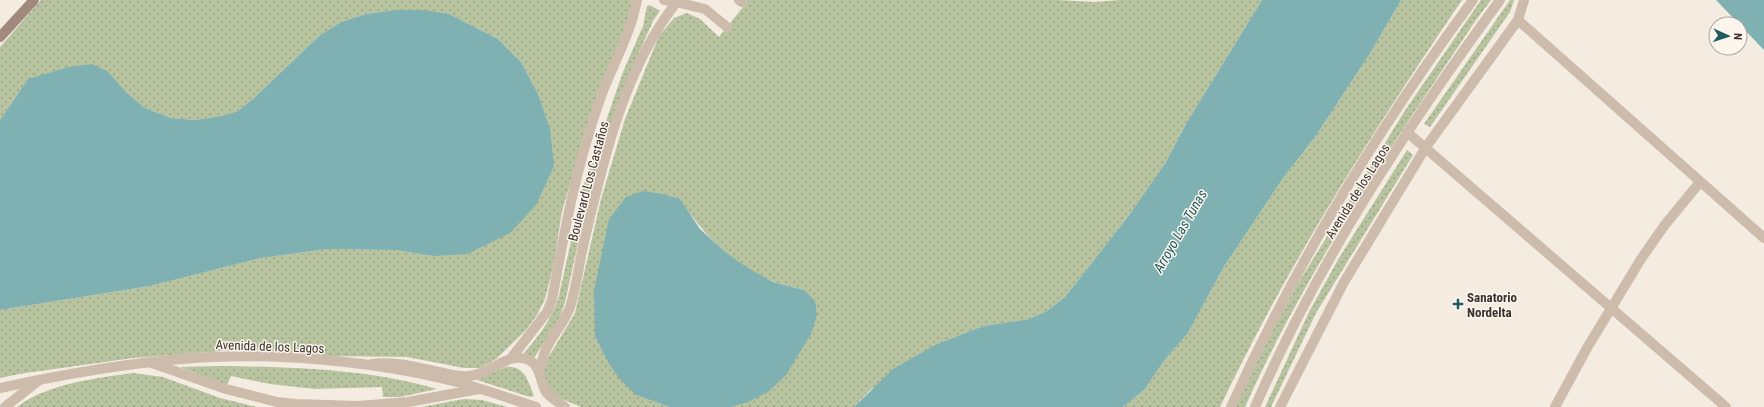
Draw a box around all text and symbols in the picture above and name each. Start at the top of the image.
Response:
north arrow [1708,16,1748,56]
text: N [1731,33,1744,40]
street label: Boulevard Los Castaños [565,119,612,243]
street label: Avenida de los Lagos [1322,141,1393,241]
water label: Arroyo Las Tunas [1149,187,1210,276]
place label: Sanatorio Nordelta [1467,290,1518,320]
marker: Sanatorio Nordelta [1452,298,1464,310]
street label: Avenida de los Lagos [215,337,325,356]

